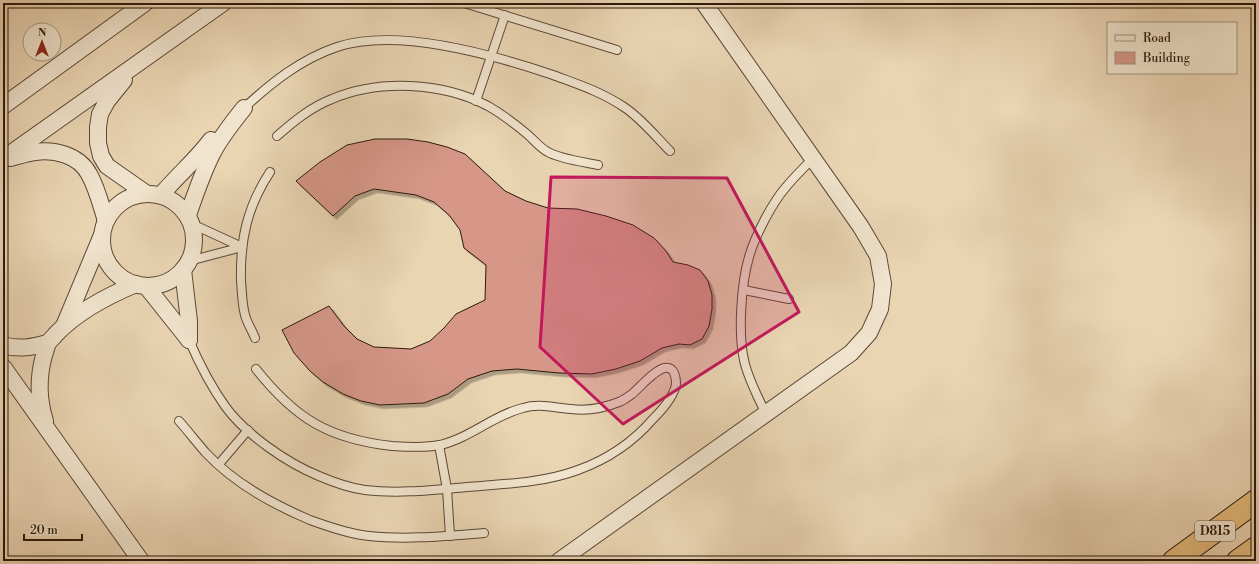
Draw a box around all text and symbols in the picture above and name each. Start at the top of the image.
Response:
north arrow [22,22,62,62]
legend [1107,22,1237,74]
text: N [38,26,47,40]
text: Road [1143,31,1171,46]
text: Building [1142,51,1191,66]
scale bar [24,516,82,542]
road number: D815 [1195,521,1235,541]
text: 20 m [30,523,58,538]

